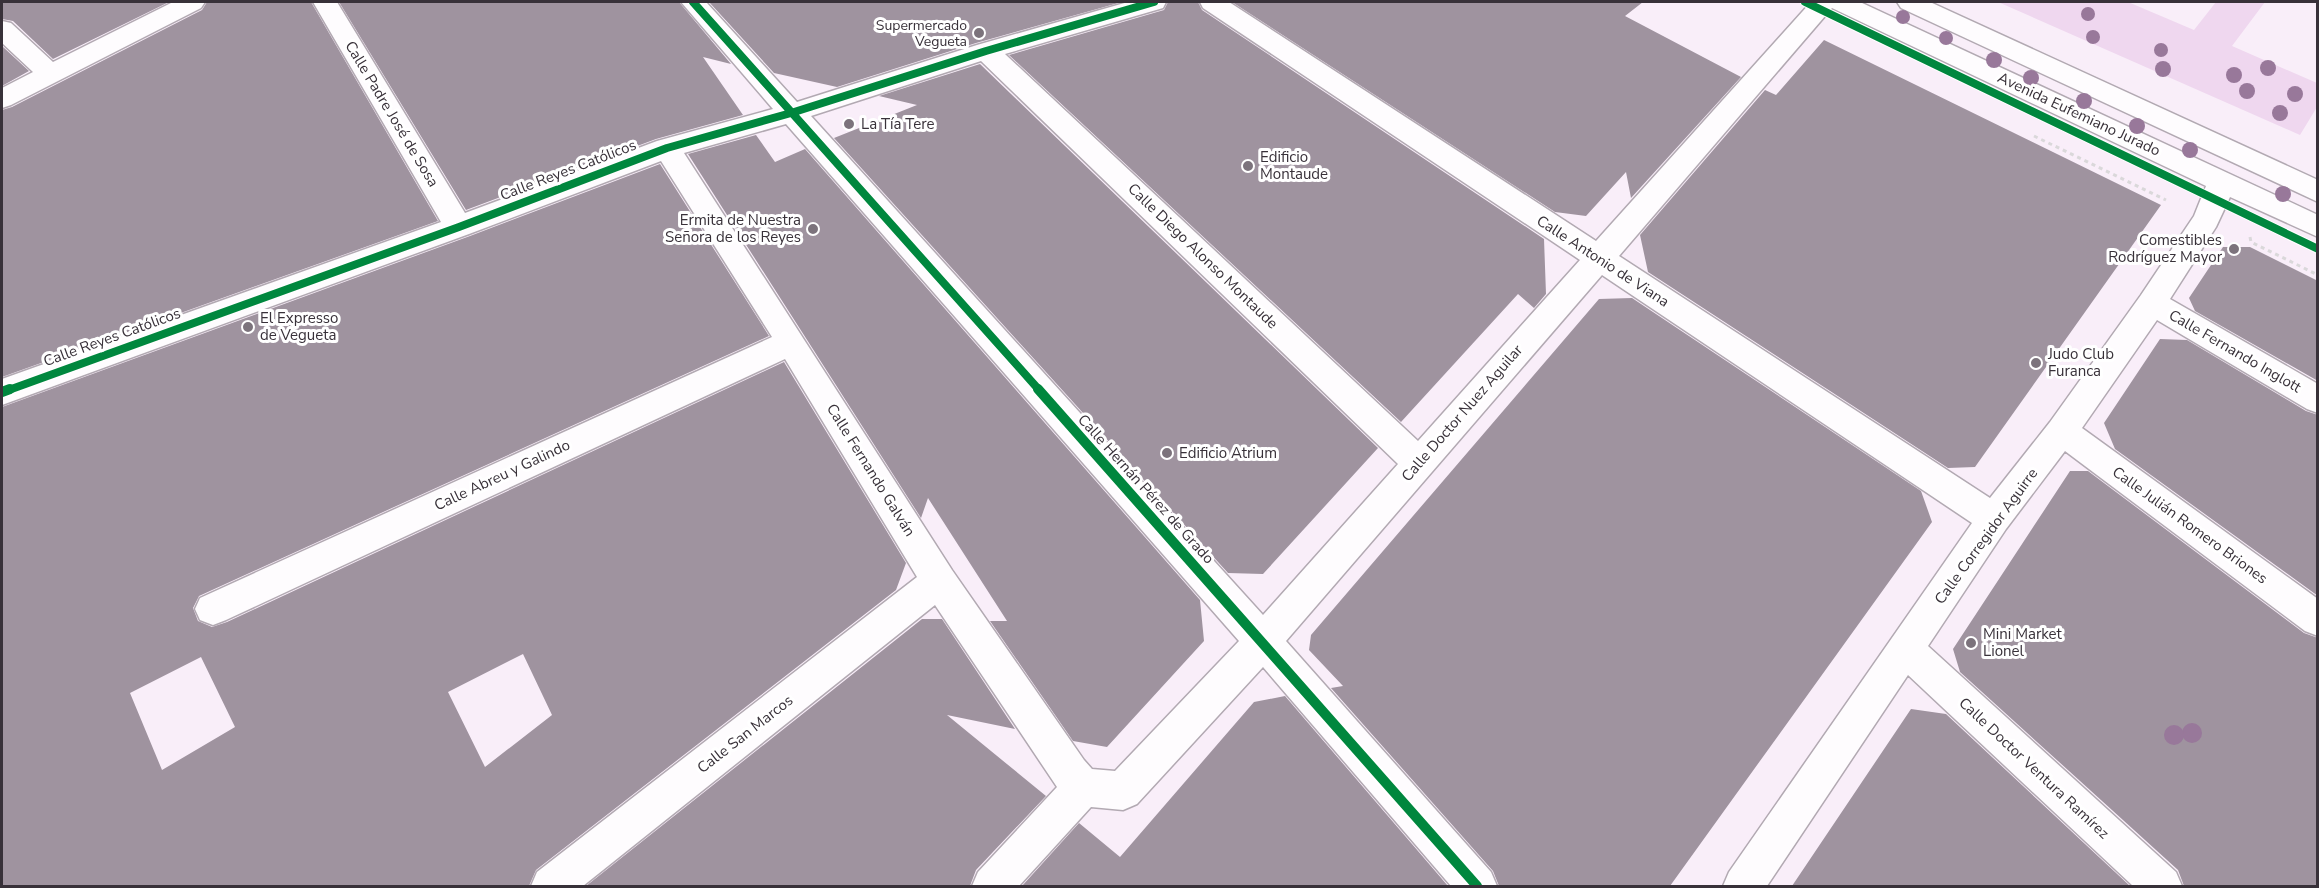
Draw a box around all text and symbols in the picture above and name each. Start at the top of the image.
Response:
place label: Supermercado Vegueta [876,16,967,51]
marker: Supermercado Vegueta [972,26,986,40]
street label: Calle Padre José de Sosa [340,37,444,191]
street label: Avenida Eufemiano Jurado [1994,67,2164,161]
place label: La Tía Tere [861,114,934,134]
marker: La Tía Tere [842,117,856,131]
street label: Calle Reyes Católicos [497,135,639,205]
place label: Edificio Montaude [1260,147,1328,184]
marker: Edificio Montaude [1241,159,1255,173]
street label: Calle Diego Alonso Montaude [1124,179,1282,333]
place label: Ermita de Nuestra Señora de los Reyes [665,210,801,247]
street label: Calle Antonio de Viana [1533,211,1673,311]
marker: Ermita de Nuestra Señora de los Reyes [806,222,820,236]
place label: Comestibles Rodríguez Mayor [2108,230,2223,267]
marker: Comestibles Rodríguez Mayor [2227,242,2241,256]
street label: Calle Reyes Católicos [41,303,183,371]
street label: Calle Fernando Inglott [2165,305,2305,397]
place label: El Expresso de Vegueta [260,308,338,345]
marker: El Expresso de Vegueta [241,320,255,334]
street label: Calle Doctor Nuez Aguilar [1397,340,1527,486]
place label: Judo Club Furanca [2047,344,2114,381]
marker: Judo Club Furanca [2029,356,2043,370]
street label: Calle Fernando Galván [822,400,920,540]
street label: Calle Hernán Pérez de Grado [1073,410,1219,568]
street label: Calle Abreu y Galindo [431,435,573,515]
place label: Edificio Atrium [1179,443,1277,463]
marker: Edificio Atrium [1160,446,1174,460]
street label: Calle Julián Romero Briones [2108,462,2272,588]
street label: Calle Corregidor Aguirre [1930,464,2042,608]
place label: Mini Market Lionel [1983,624,2063,661]
marker: Mini Market Lionel [1964,636,1978,650]
street label: Calle San Marcos [693,690,797,778]
street label: Calle Doctor Ventura Ramírez [1954,693,2114,843]

